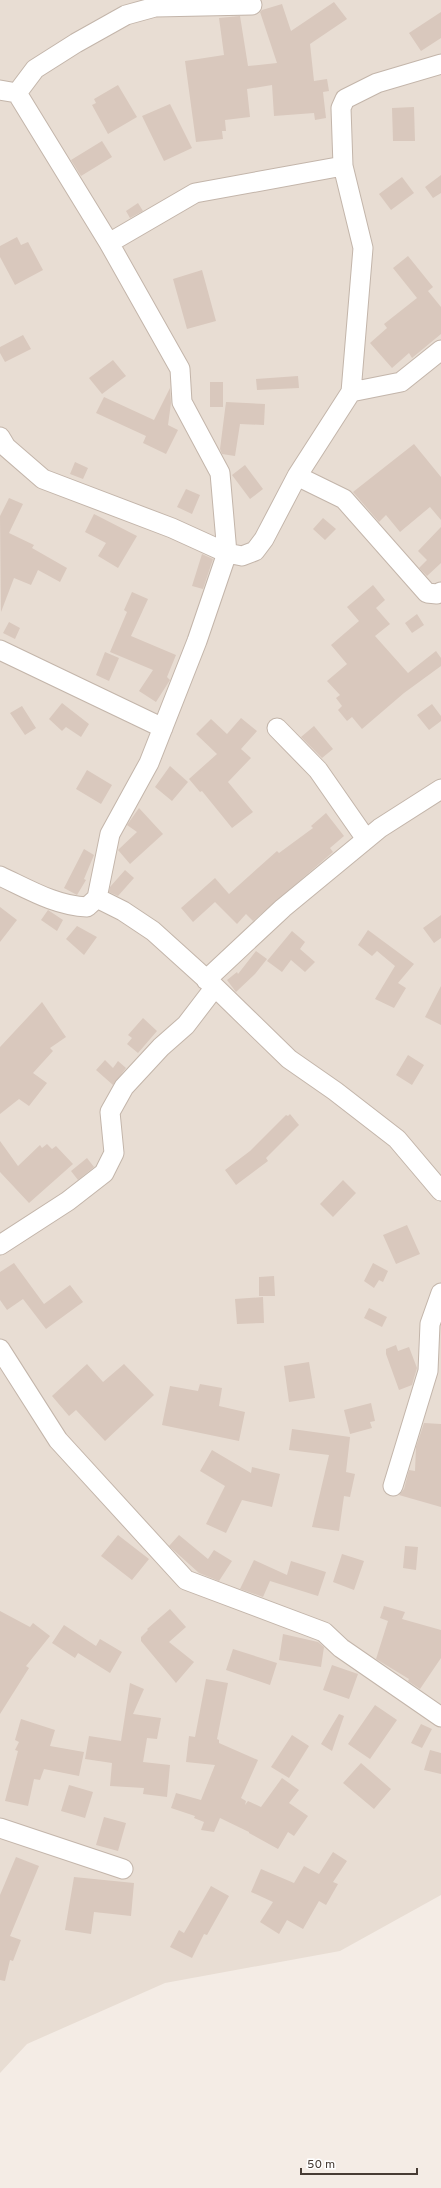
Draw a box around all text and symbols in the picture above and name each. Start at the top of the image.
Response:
scale bar [301,2150,417,2176]
text: 50 m [307,2157,335,2173]

